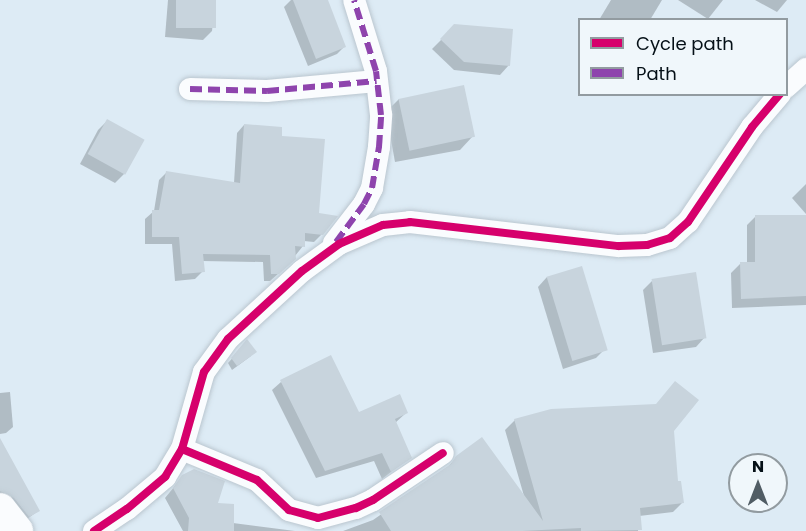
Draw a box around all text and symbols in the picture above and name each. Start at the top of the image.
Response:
legend [578,18,788,96]
text: Cycle path [636,31,734,56]
text: Path [636,61,677,86]
north arrow [728,453,788,513]
text: N [752,455,764,478]

